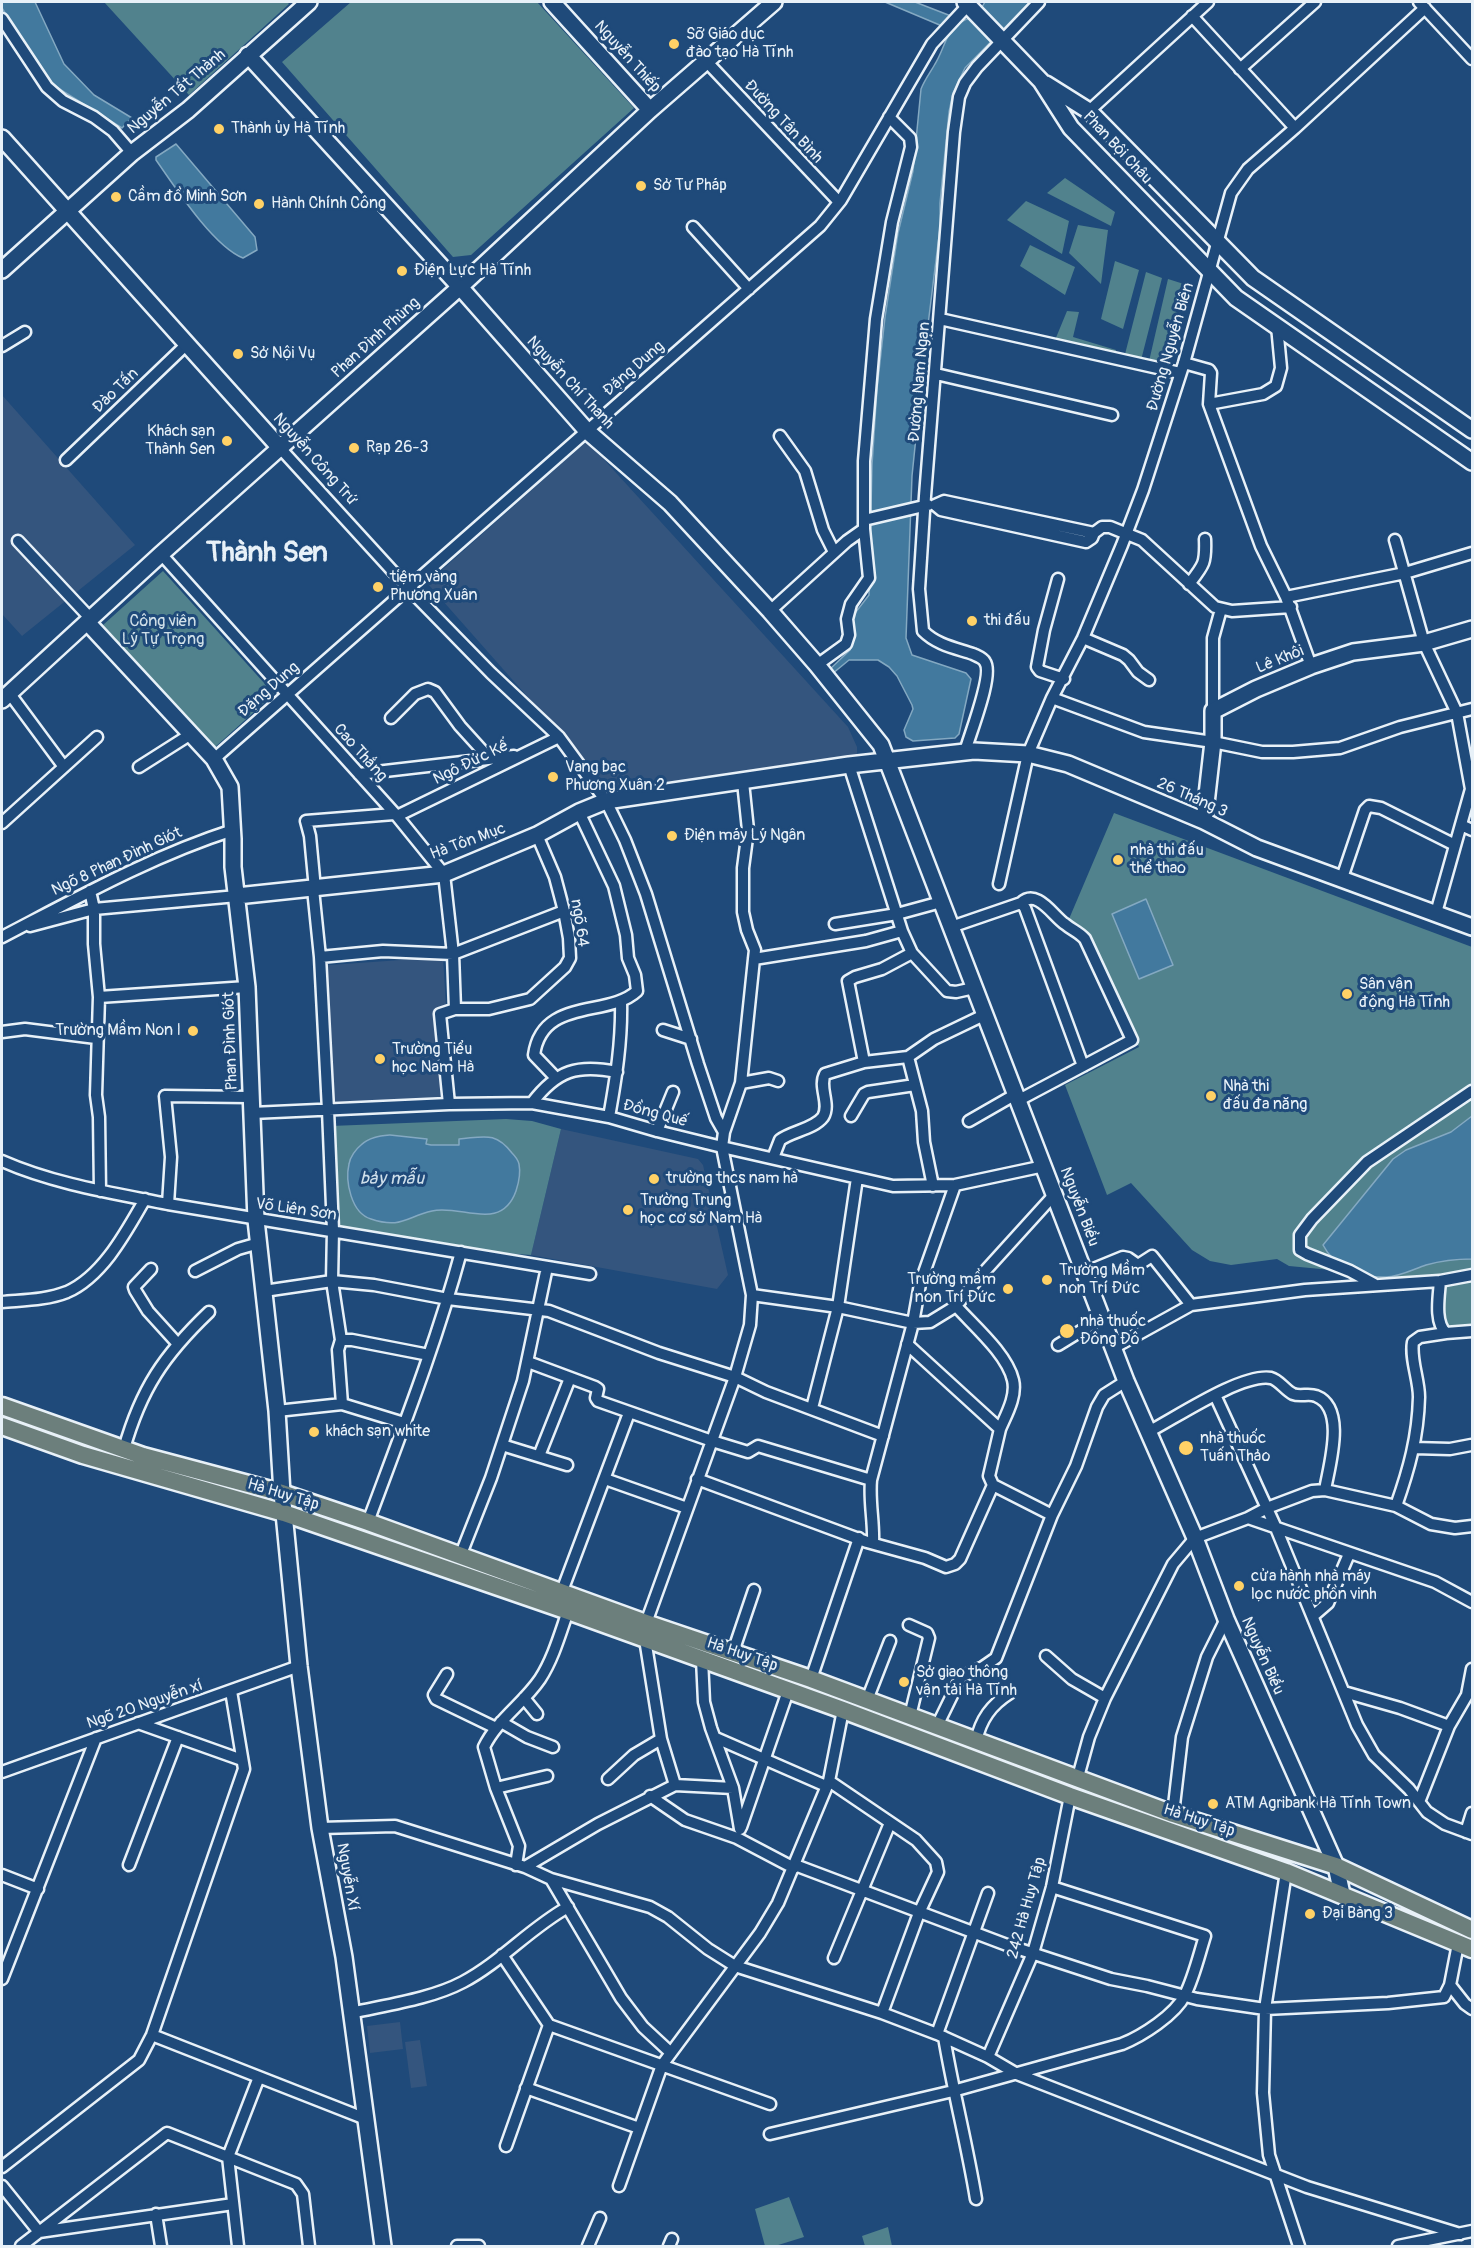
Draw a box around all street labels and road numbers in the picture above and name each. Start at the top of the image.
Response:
street label: Nguyễn Thiếp [590,17,664,97]
street label: Nguyễn Tất Thành [124,45,230,139]
street label: Đường Tân Bình [740,76,826,168]
street label: Phan Bội Châu [1078,108,1156,188]
street label: Đường Nguyễn Biên [1143,280,1199,414]
street label: Phan Đình Phùng [328,293,424,383]
street label: Đường Nam Ngạn [905,321,935,443]
street label: Nguyễn Chí Thanh [522,333,618,433]
street label: Đặng Dung [600,337,668,401]
street label: Đào Tấn [89,365,143,417]
street label: Nguyễn Công Trứ [268,410,362,510]
street label: Lê Khôi [1253,642,1307,678]
street label: Đặng Dung [235,658,303,722]
street label: Cao Thắng [329,720,391,786]
street label: Ngô Đức Kế [430,737,512,789]
street label: 26 Tháng 3 [1154,774,1230,822]
street label: Hà Tôn Mục [428,820,508,864]
street label: Ngõ 8 Phan Đình Giót [49,823,185,901]
street label: ngõ 64 [566,898,592,948]
street label: Phan Đình Giót [220,991,242,1091]
street label: Đồng Quế [620,1096,690,1132]
street label: Nguyễn Biểu [1055,1165,1103,1249]
street label: Võ Liên Sơn [254,1195,338,1225]
street label: Hà Huy Tập [245,1475,321,1515]
street label: Nguyễn Biểu [1236,1614,1288,1698]
street label: Hà Huy Tập [704,1634,780,1676]
street label: Ngõ 20 Nguyễn xí [84,1676,206,1734]
street label: Hà Huy Tập [1161,1800,1237,1842]
street label: Nguyễn Xí [332,1842,362,1912]
street label: 242 Hà Huy Tập [1003,1855,1051,1961]

